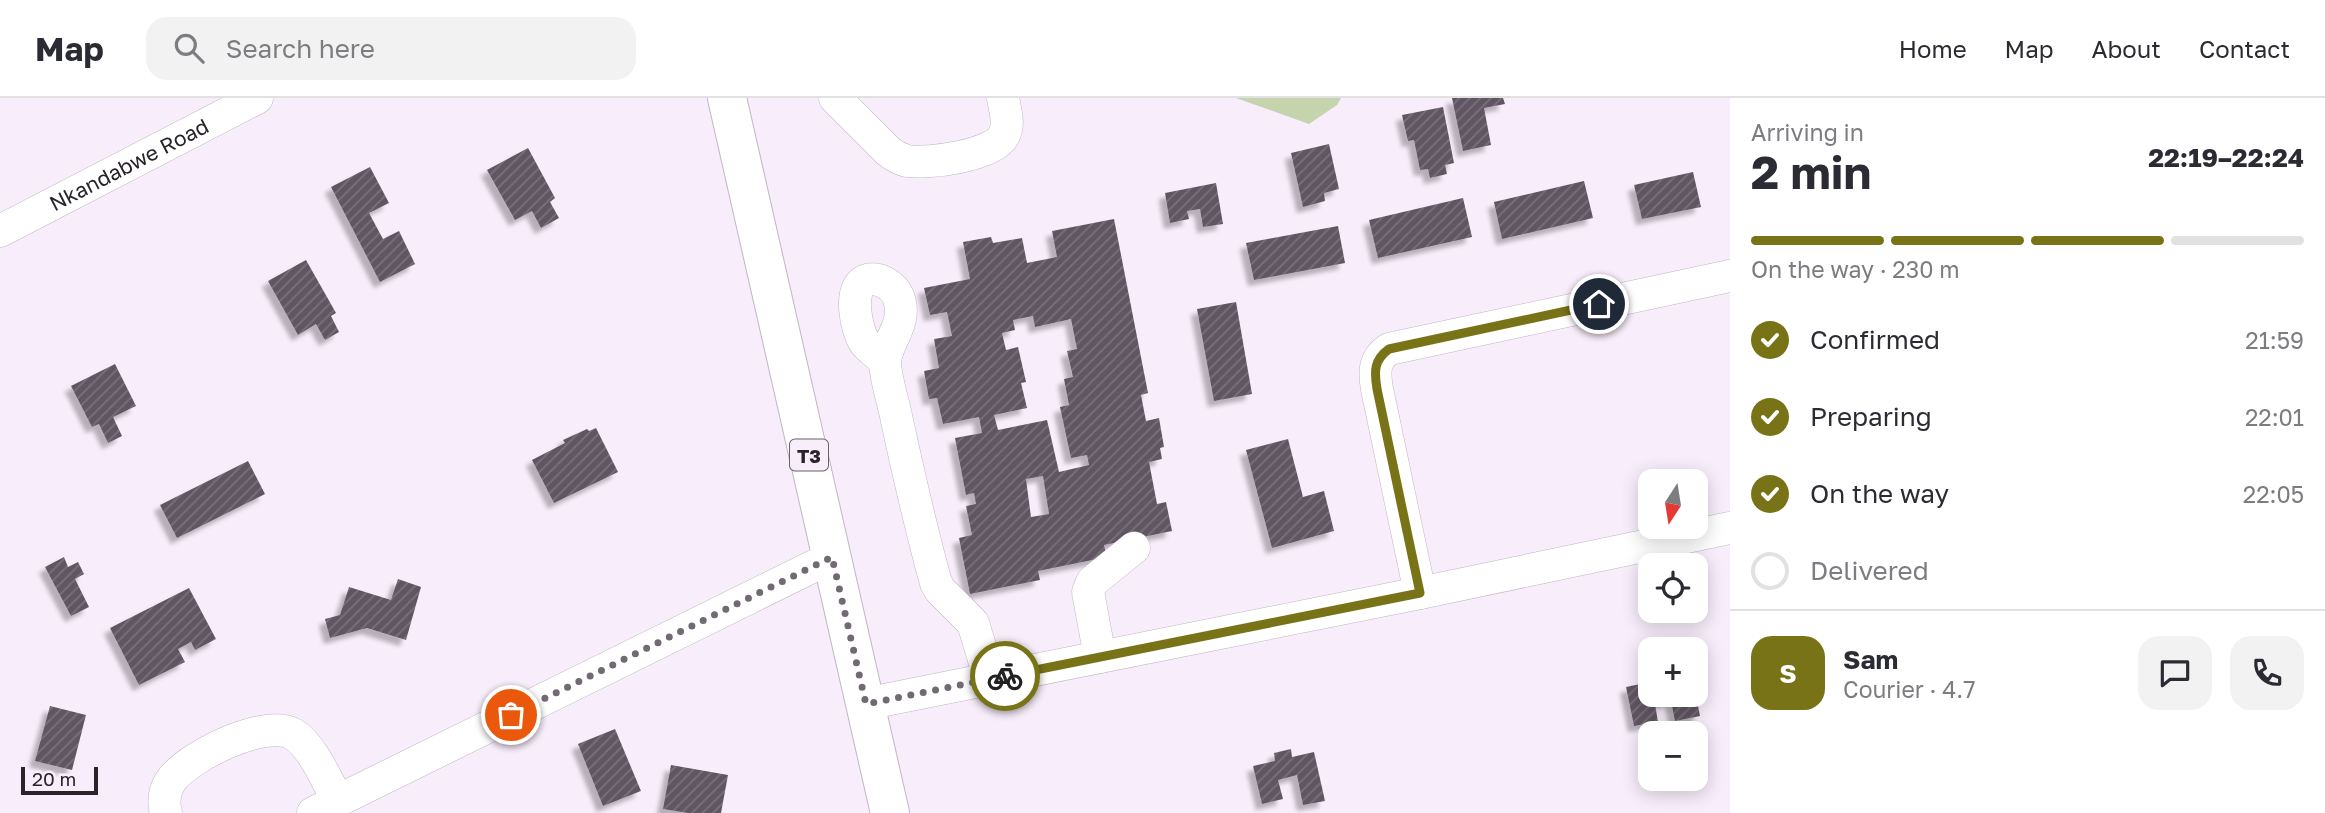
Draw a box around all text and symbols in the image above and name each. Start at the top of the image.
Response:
search box [146,17,636,80]
text: Map [35,29,104,68]
icon: search [170,29,208,67]
text: Search here [226,33,375,64]
text: Home [1899,34,1967,63]
text: Map [2005,34,2054,63]
text: About [2092,34,2161,63]
text: Contact [2199,34,2290,63]
street label: Nkandabwe Road [45,112,213,216]
text: Arriving in [1751,118,1864,146]
text: 22:19–22:24 [2148,142,2304,173]
text: 2 min [1751,144,1871,199]
text: On the way · 230 m [1751,255,1960,283]
pin [1569,274,1629,334]
icon: home [1580,285,1618,323]
icon: check [1751,321,1789,359]
text: Confirmed [1810,324,1940,355]
text: 21:59 [2245,326,2304,354]
icon: check [1751,398,1789,436]
text: Preparing [1810,401,1932,432]
text: 22:01 [2245,403,2304,431]
road number: T3 [790,440,828,470]
north arrow [1638,469,1708,539]
map controls [1638,469,1708,791]
icon: check [1751,475,1789,513]
text: On the way [1810,478,1949,509]
text: 22:05 [2243,480,2304,508]
button: locate [1638,553,1708,623]
text: Delivered [1810,555,1929,586]
button: chat [2138,636,2212,710]
button: phone [2230,636,2304,710]
button: + [1638,637,1708,707]
courier [970,641,1040,711]
text: Sam [1843,644,1898,675]
icon: bike [986,657,1024,695]
text: S [1779,658,1797,689]
text: Courier · 4.7 [1843,675,1975,703]
pin [481,685,541,745]
icon: bag [492,696,530,734]
button: − [1638,721,1708,791]
scale bar [21,764,98,796]
text: 20 m [32,767,76,790]

